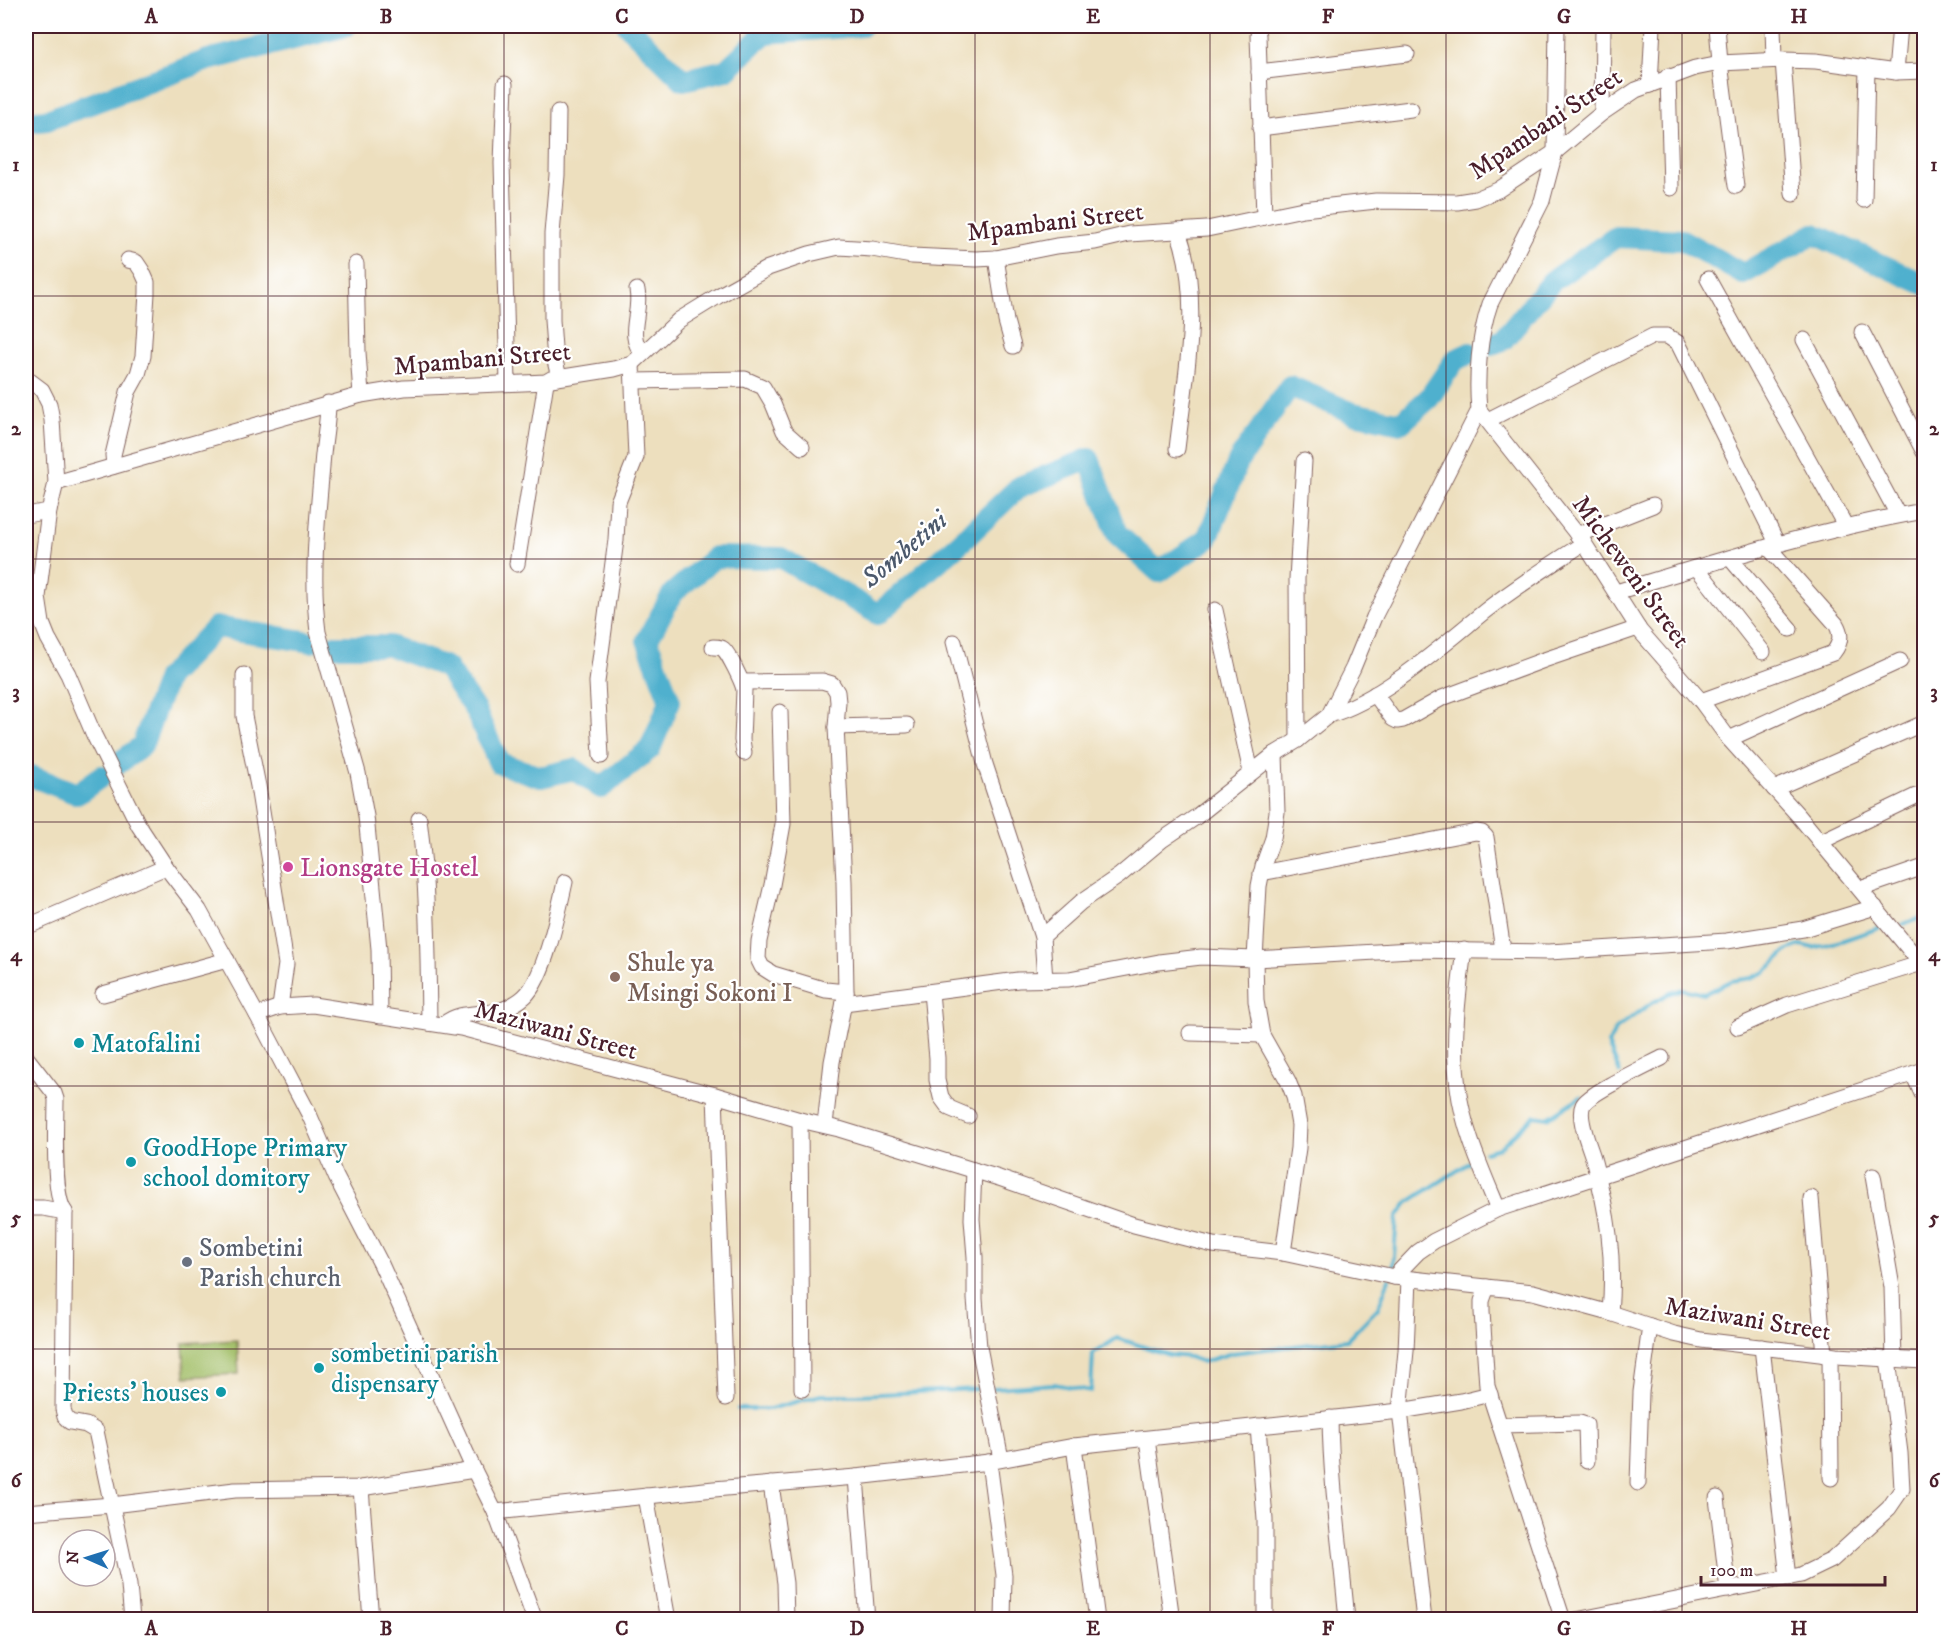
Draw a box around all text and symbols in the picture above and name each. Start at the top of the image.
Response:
text: A [144,5,159,30]
text: B [380,5,392,30]
text: C [615,5,629,30]
text: D [850,5,865,30]
text: E [1086,5,1100,30]
text: F [1322,5,1335,30]
text: G [1557,5,1571,30]
text: H [1791,5,1808,30]
street label: Mpambani Street [1463,61,1629,188]
text: 1 [12,153,20,178]
text: 1 [1930,153,1938,178]
street label: Mpambani Street [965,195,1145,250]
street label: Mpambani Street [392,335,572,384]
text: 2 [11,417,22,442]
text: 2 [1929,417,1940,442]
street label: Micheweni Street [1564,489,1697,655]
water label: Sombetini [854,503,956,596]
text: 3 [12,680,20,705]
text: 3 [1930,680,1938,705]
place label: Lionsgate Hostel [300,852,479,885]
marker: Lionsgate Hostel [281,860,295,874]
text: 4 [10,943,23,968]
text: 4 [1928,943,1941,968]
place label: Shule ya Msingi Sokoni I [627,947,793,1010]
marker: Shule ya Msingi Sokoni I [608,970,622,984]
street label: Maziwani Street [470,993,641,1068]
place label: Matofalini [91,1028,201,1061]
marker: Matofalini [72,1036,86,1050]
place label: GoodHope Primary school domitory [143,1132,348,1195]
marker: GoodHope Primary school domitory [124,1155,138,1169]
text: 5 [10,1206,21,1231]
text: 5 [1928,1206,1939,1231]
place label: Sombetini Parish church [199,1232,341,1295]
marker: Sombetini Parish church [180,1255,194,1269]
street label: Maziwani Street [1662,1290,1833,1349]
place label: sombetini parish dispensary [331,1338,499,1401]
marker: sombetini parish dispensary [312,1361,326,1375]
place label: Priests' houses [62,1377,209,1410]
marker: Priests' houses [214,1385,228,1399]
text: 6 [11,1469,23,1494]
text: 6 [1929,1469,1941,1494]
north arrow [57,1528,117,1588]
scale bar [1701,1549,1886,1587]
text: N [63,1550,83,1564]
text: 100 m [1710,1560,1753,1582]
text: A [144,1617,159,1642]
text: B [380,1617,392,1642]
text: C [615,1617,629,1642]
text: D [850,1617,865,1642]
text: E [1086,1617,1100,1642]
text: F [1322,1617,1335,1642]
text: G [1557,1617,1571,1642]
text: H [1791,1617,1808,1642]

